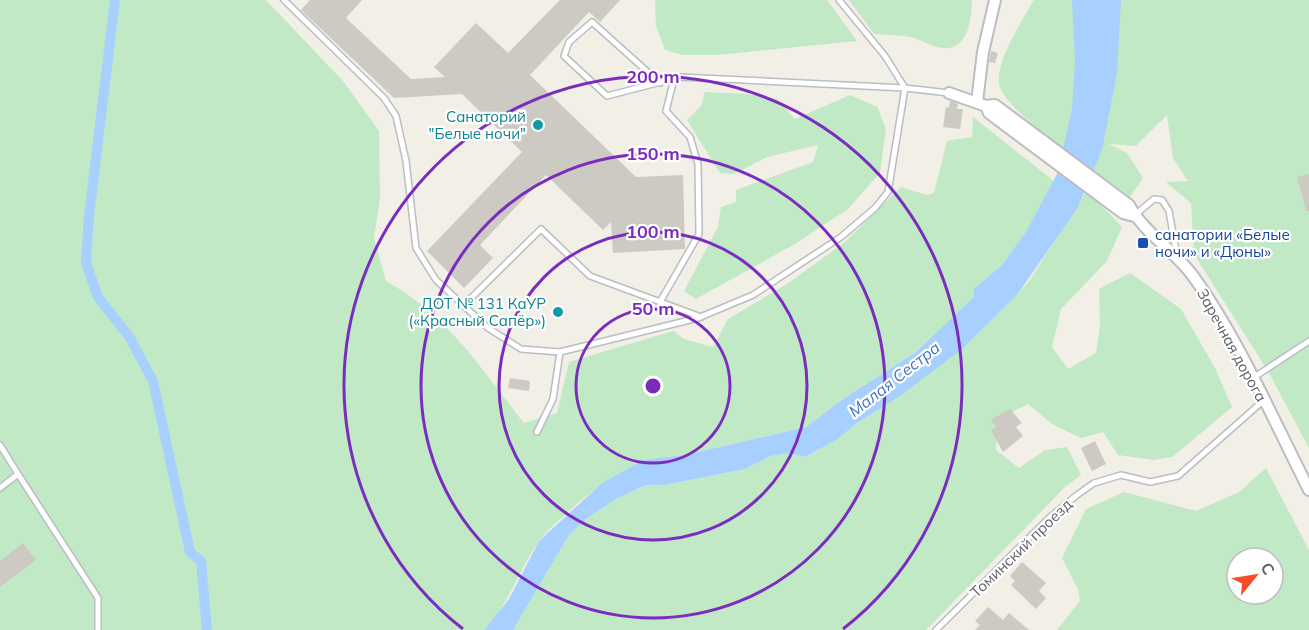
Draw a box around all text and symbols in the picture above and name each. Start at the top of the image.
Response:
text: 200 m [626,65,680,88]
place label: Санаторий "Белые ночи" [429,107,526,143]
marker: Санаторий "Белые ночи" [531,118,545,132]
text: 150 m [626,142,680,165]
text: 100 m [626,220,680,243]
place label: санатории «Белые ночи» и «Дюны» [1155,225,1290,261]
marker: санатории «Белые ночи» и «Дюны» [1136,236,1150,250]
street label: Заречная дорога [1193,285,1271,405]
place label: ДОТ № 131 КаУР («Красный Сапёр») [409,294,546,330]
text: 50 m [632,297,674,320]
marker: ДОТ № 131 КаУР («Красный Сапёр») [551,305,565,319]
water label: Малая Сестра [844,337,944,421]
centre of rings [643,376,663,396]
street label: Томинский проезд [966,495,1076,601]
north arrow [1225,546,1285,606]
text: С [1257,559,1279,578]

